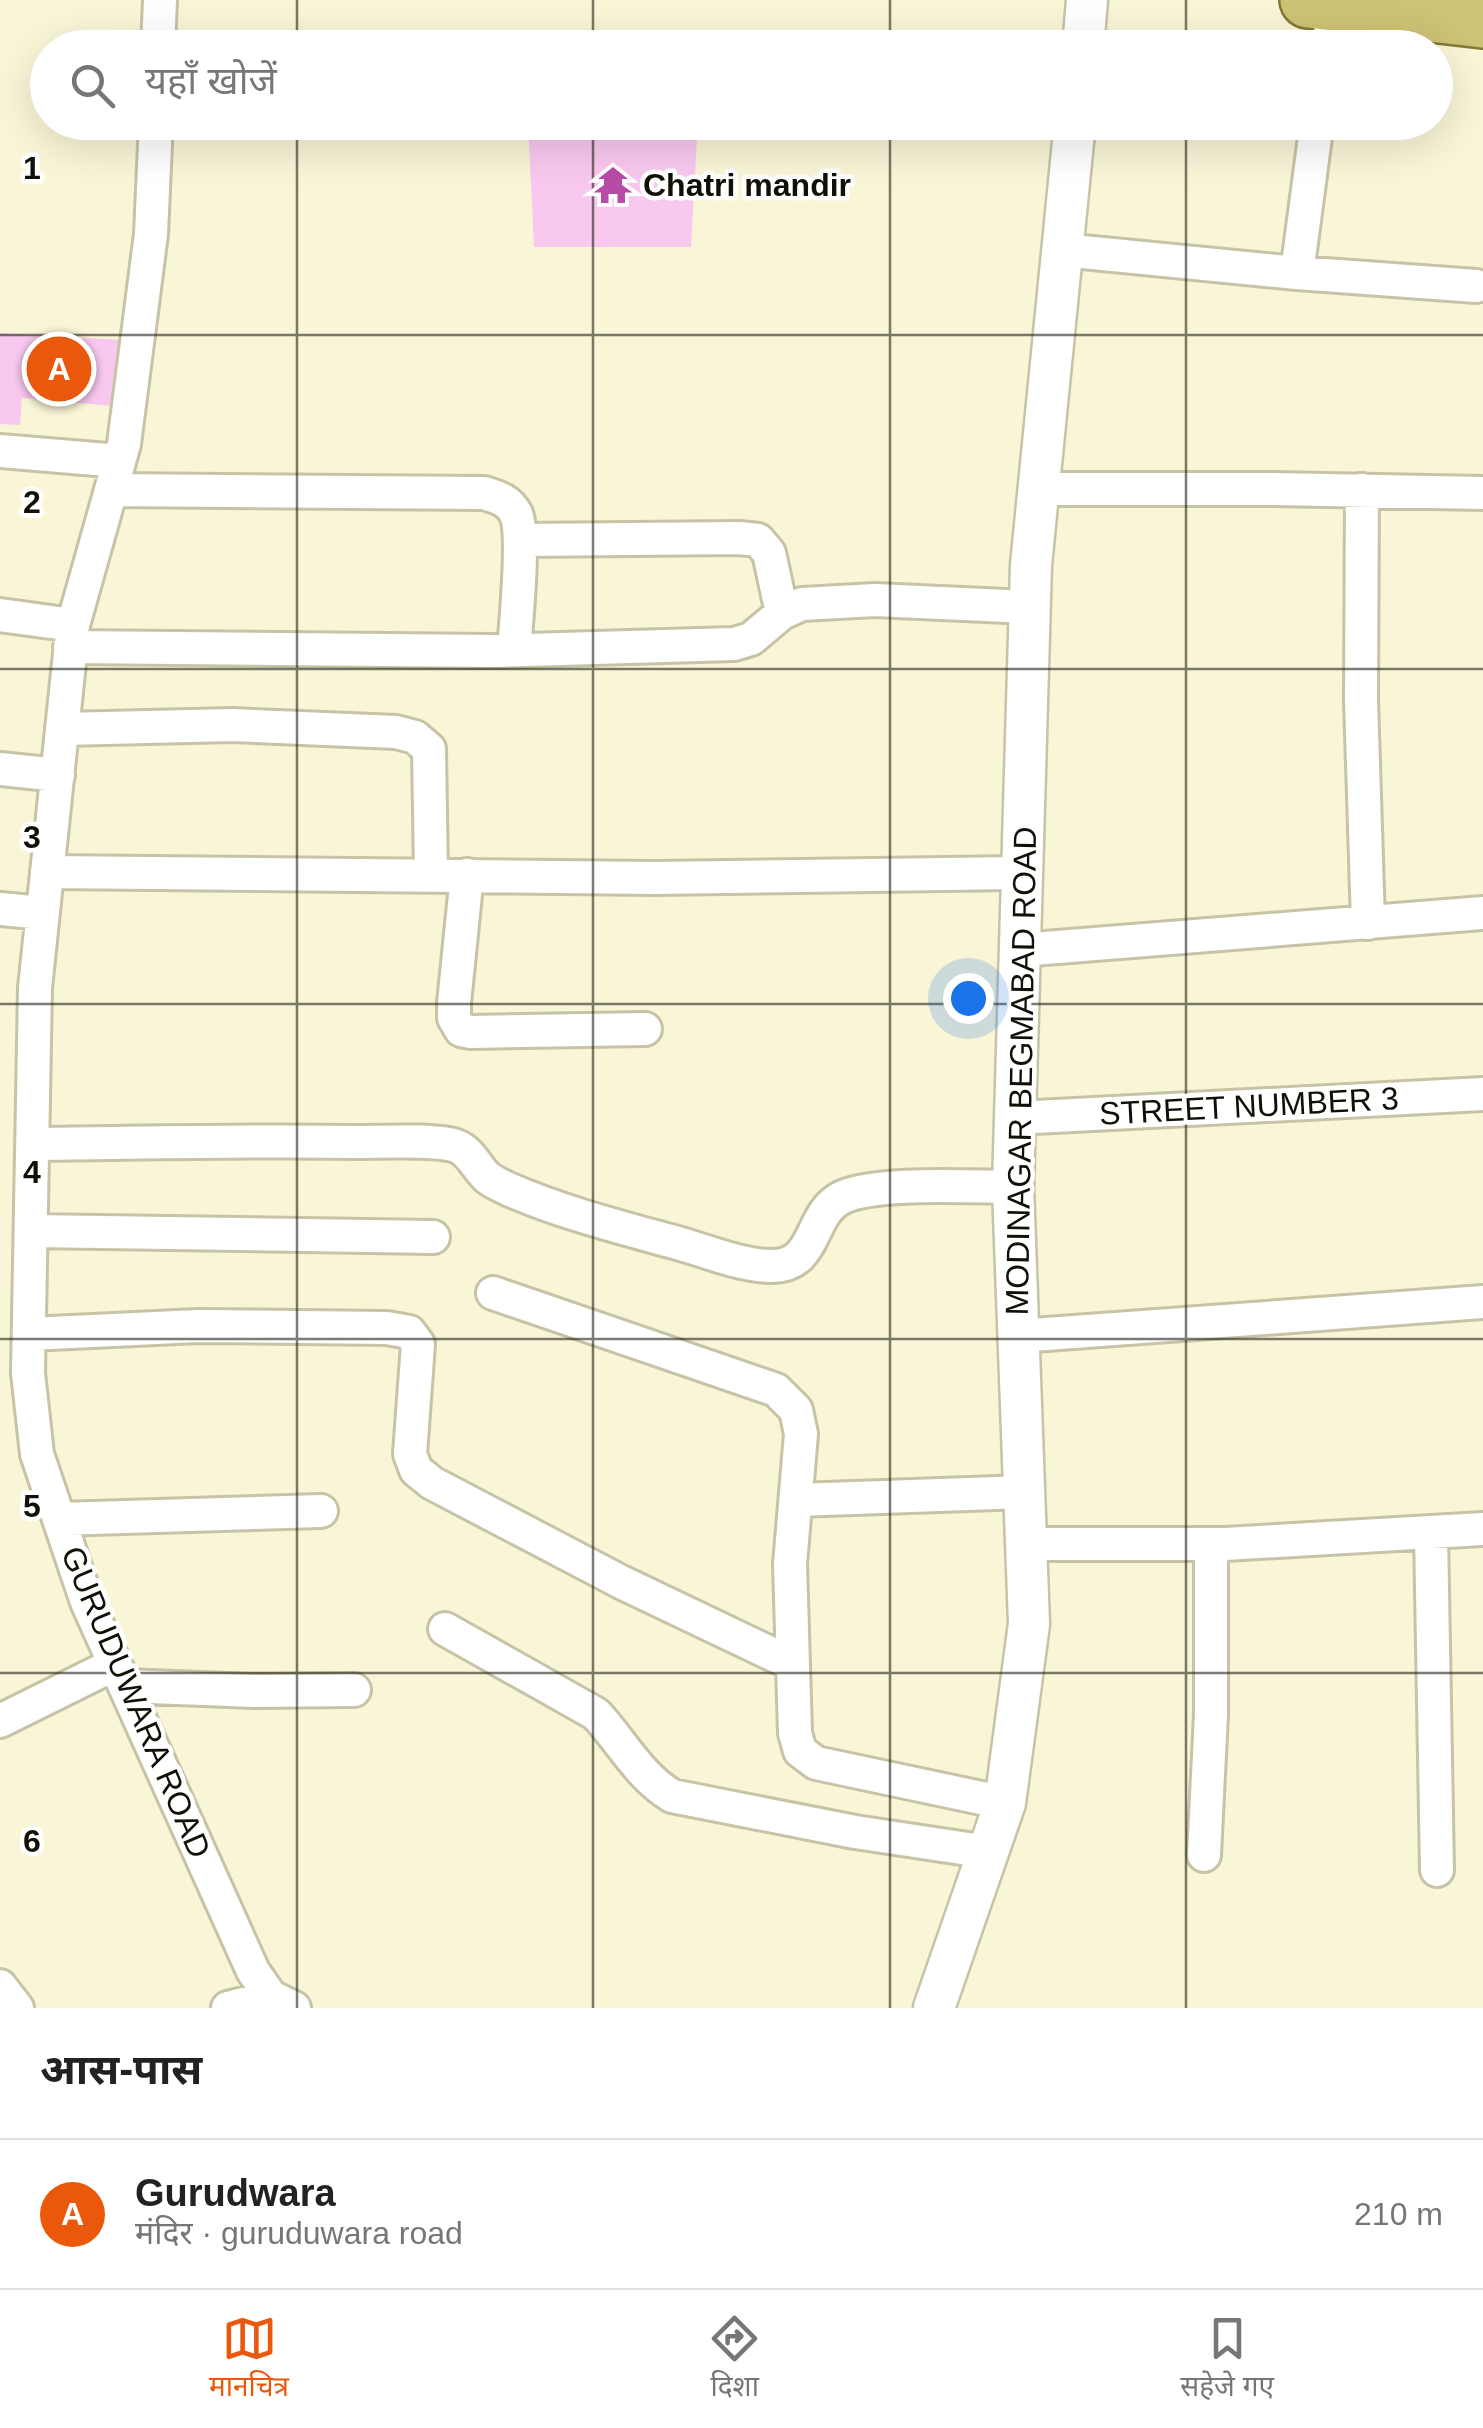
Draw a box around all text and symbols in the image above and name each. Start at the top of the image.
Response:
search box [30,30,1453,140]
icon: search [65,58,120,113]
text: यहाँ खोजें [145,60,277,102]
text: 1 [23,150,41,186]
temple icon: Chatri mandir [592,164,634,206]
place label: Chatri mandir [643,167,851,203]
pin: A [27,332,92,406]
text: 2 [23,484,41,520]
text: 3 [23,819,41,855]
street label: MODINAGAR BEGMABAD ROAD [999,826,1043,1316]
your location [943,973,994,1024]
street label: STREET NUMBER 3 [1098,1080,1400,1132]
text: 4 [23,1154,41,1190]
text: 5 [23,1488,41,1524]
street label: GURUDUWARA ROAD [54,1541,218,1863]
text: 6 [23,1823,41,1859]
text: आस-पास [40,2046,202,2093]
text: Gurudwara [135,2172,336,2214]
text: A [61,2196,84,2232]
text: 210 m [1354,2196,1443,2232]
text: मंदिर · guruduwara road [135,2215,463,2251]
tab: मानचित्र [209,2311,289,2407]
tab: दिशा [707,2311,762,2407]
tab: सहेजे गए [1180,2311,1274,2407]

